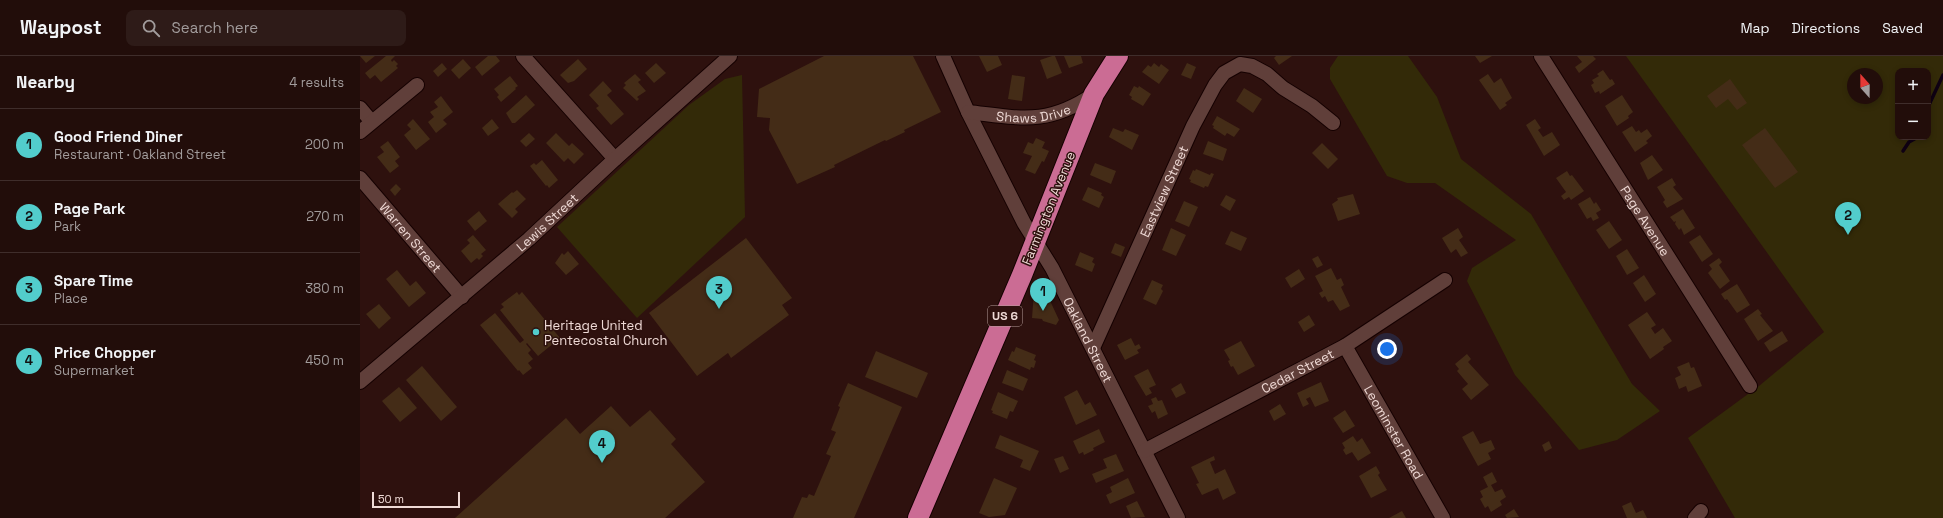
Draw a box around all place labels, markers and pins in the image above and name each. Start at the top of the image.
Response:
pin: 2 [1835,202,1861,235]
pin: 3 [706,276,732,309]
pin: 1 [1030,278,1056,311]
place label: Heritage United Pentecostal Church [544,317,668,349]
marker: Heritage United Pentecostal Church [531,327,541,337]
pin: 4 [589,430,615,463]

